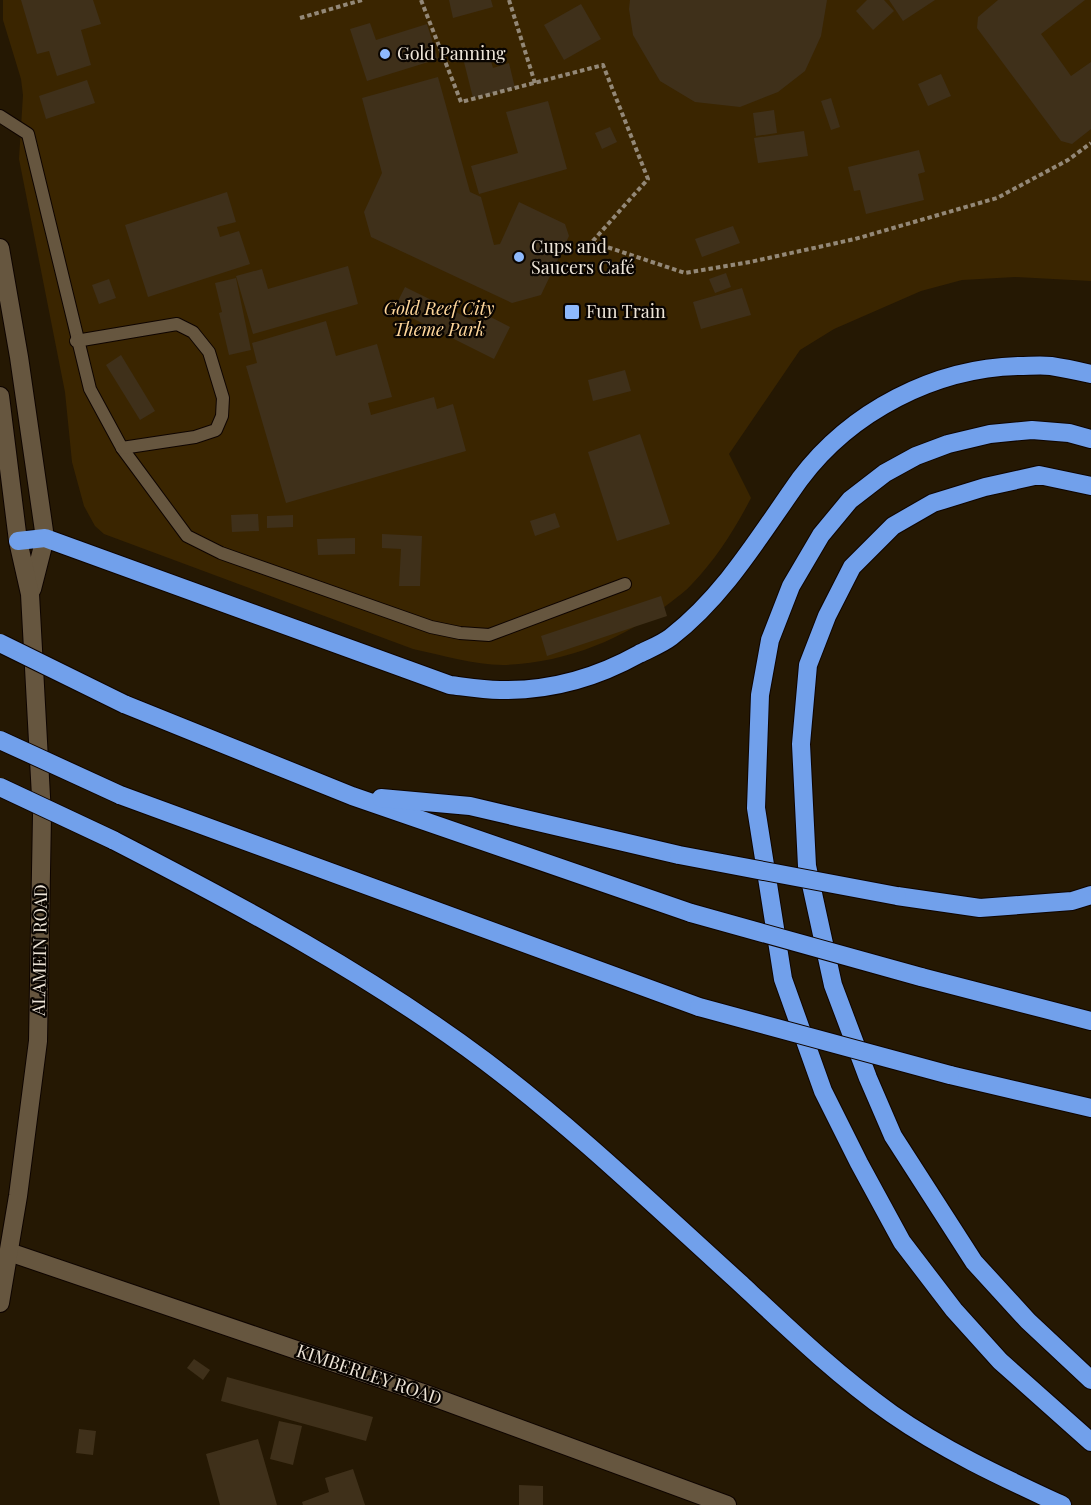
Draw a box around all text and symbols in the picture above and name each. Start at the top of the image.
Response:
place label: Gold Panning [397,41,506,65]
marker: Gold Panning [378,47,392,61]
place label: Cups and Saucers Café [531,234,635,279]
marker: Cups and Saucers Café [512,250,526,264]
park label: Gold Reef City Theme Park [384,296,495,341]
place label: Fun Train [586,299,666,323]
marker: Fun Train [563,303,581,321]
street label: ALAMEIN ROAD [26,884,52,1017]
street label: KIMBERLEY ROAD [294,1338,445,1410]

